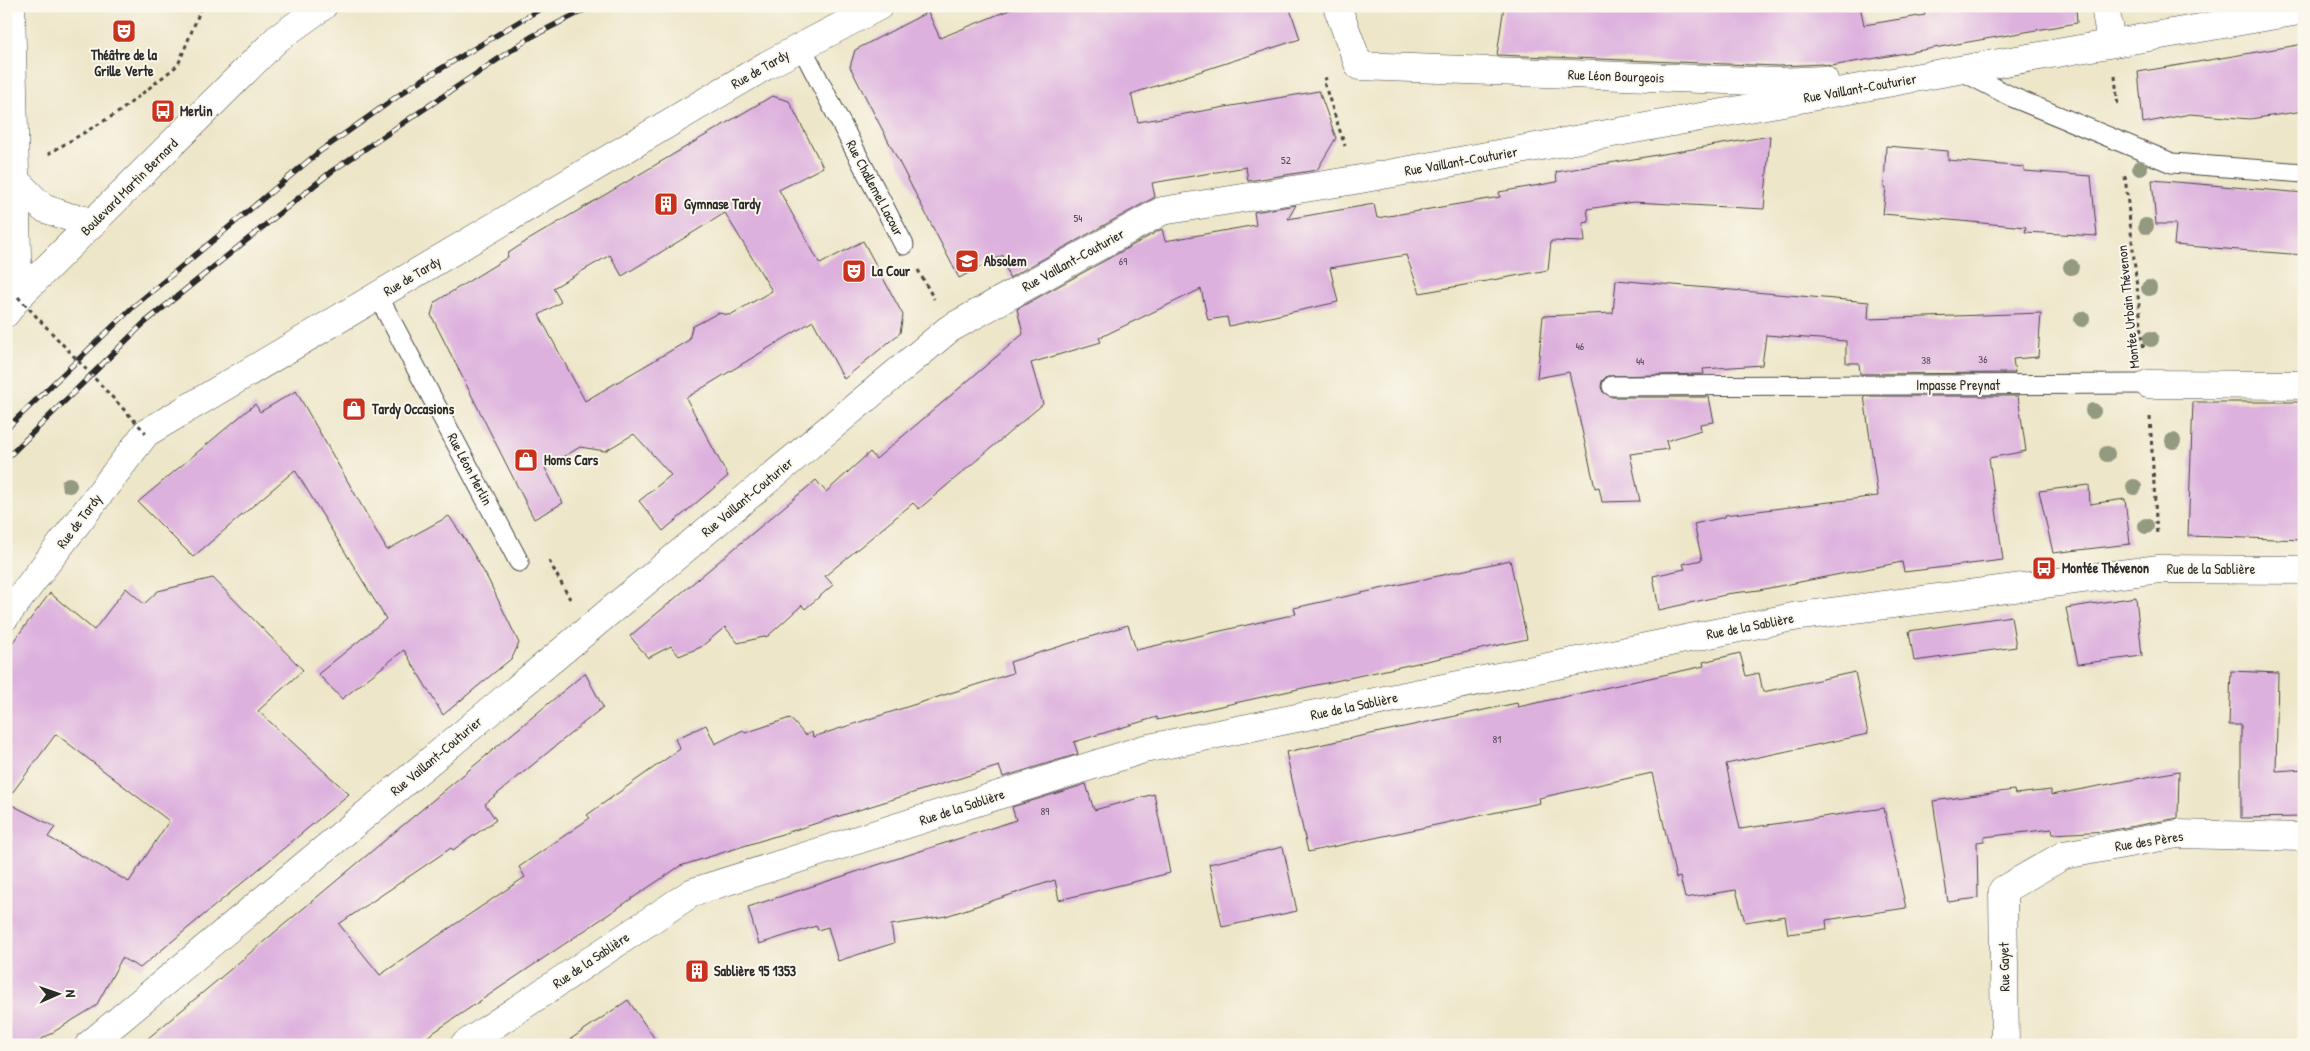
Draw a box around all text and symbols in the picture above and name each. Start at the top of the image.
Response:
theatre icon: Théâtre de la Grille Verte [111,18,137,44]
street label: Rue de Tardy [727,44,793,94]
place label: Théâtre de la Grille Verte [90,45,157,80]
street label: Rue Léon Bourgeois [1567,64,1665,88]
street label: Rue Vaillant-Couturier [1802,68,1918,107]
bus stop icon: Merlin [150,98,176,124]
place label: Merlin [180,101,212,120]
street label: Boulevard Martin Bernard [76,134,182,239]
street label: Rue Challemel Lacour [842,136,909,240]
street label: Rue Vaillant-Couturier [1403,141,1519,180]
house number: 52 [1281,153,1291,167]
building icon: Gymnase Tardy [653,191,679,217]
place label: Gymnase Tardy [684,194,761,215]
house number: 54 [1074,211,1082,225]
street label: Rue Vaillant-Couturier [1018,223,1128,296]
street label: Montée Urbain Thévenon [2112,244,2143,370]
school or university icon: Absolem [954,248,980,274]
street label: Rue de Tardy [380,251,445,301]
place label: Absolem [984,251,1027,270]
house number: 69 [1119,254,1127,268]
theatre icon: La Cour [841,258,867,284]
place label: La Cour [872,261,911,280]
house number: 46 [1576,339,1585,353]
house number: 36 [1978,352,1988,366]
house number: 38 [1921,353,1931,367]
house number: 44 [1636,354,1644,368]
street label: Impasse Preynat [1916,375,2000,395]
shop icon: Tardy Occasions [341,396,367,422]
place label: Tardy Occasions [371,399,455,420]
street label: Rue Léon Merlin [443,429,497,508]
shop icon: Homs Cars [513,447,539,473]
place label: Homs Cars [544,450,599,469]
street label: Rue Vaillant-Couturier [697,452,797,541]
street label: Rue de Tardy [52,489,106,552]
bus stop icon: Montée Thévenon [2031,555,2057,581]
place label: Montée Thévenon [2062,558,2149,577]
street label: Rue de la Sablière [2167,559,2256,578]
street label: Rue de la Sablière [1705,608,1796,643]
street label: Rue de la Sablière [1309,687,1400,724]
street label: Rue Vaillant-Couturier [386,711,486,800]
house number: 81 [1493,732,1501,746]
street label: Rue de la Sablière [917,784,1007,829]
house number: 89 [1041,804,1049,818]
street label: Rue des Pères [2113,826,2185,855]
street label: Rue de la Sablière [549,927,633,992]
street label: Rue Gayet [1994,942,2014,992]
building icon: Sablière 95 1353 [684,958,710,984]
place label: Sablière 95 1353 [714,961,797,980]
north arrow [32,968,82,1018]
text: N [62,989,81,998]

